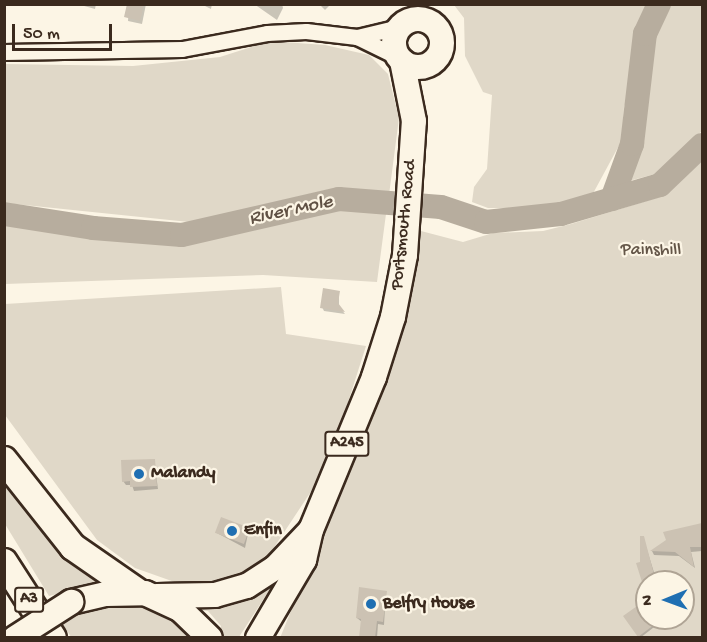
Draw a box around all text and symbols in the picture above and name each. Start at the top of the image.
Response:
scale bar [15,12,116,50]
text: 50 m [23,24,60,45]
street label: Portsmouth Road [387,159,423,291]
water label: River Mole [247,190,335,232]
park label: Painshill [621,240,681,262]
road number: A245 [323,431,371,457]
place label: Malandy [151,463,215,485]
marker: Malandy [132,467,146,481]
place label: Enfin [244,520,282,542]
marker: Enfin [225,524,239,538]
north arrow [635,570,695,630]
road number: A3 [14,587,44,613]
place label: Belfry House [383,593,474,615]
text: N [639,595,658,606]
marker: Belfry House [364,597,378,611]

